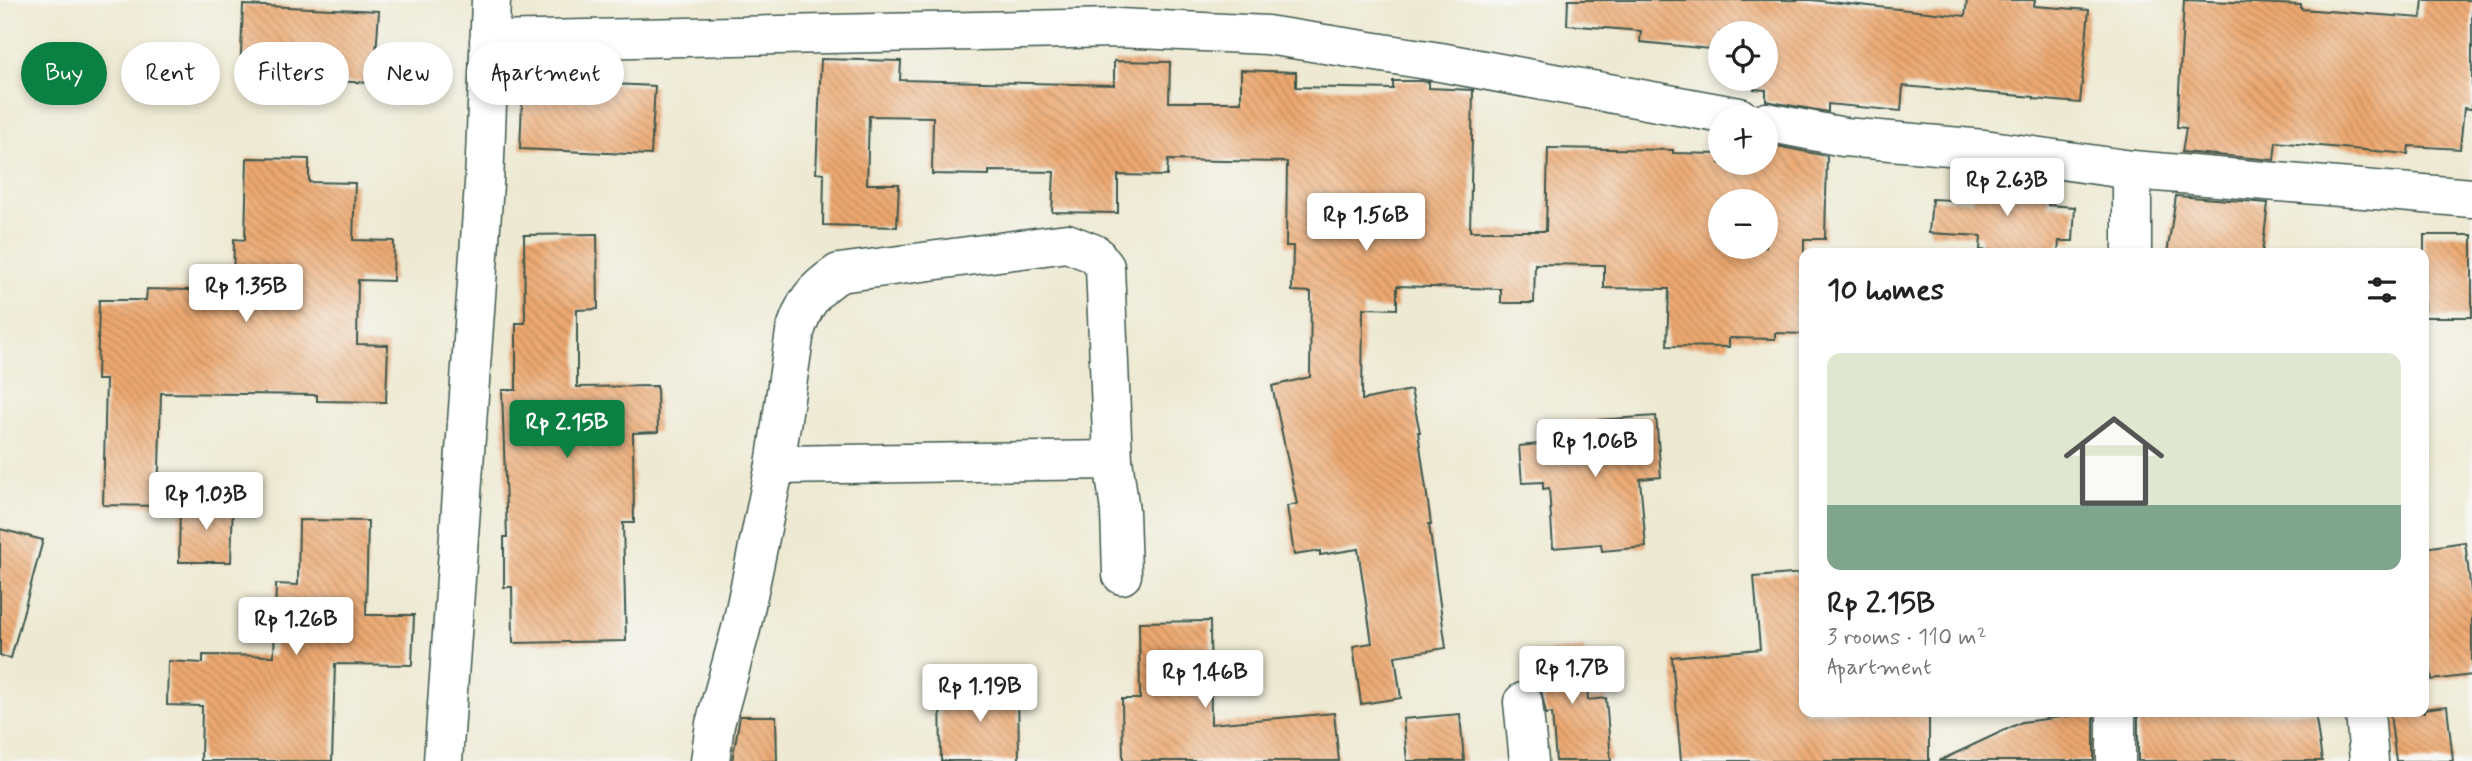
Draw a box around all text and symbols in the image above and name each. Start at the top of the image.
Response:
map controls [1708,21,1778,259]
button: locate [1708,21,1778,91]
chip: Buy [21,42,107,105]
chip: Rent [121,42,220,105]
chip: Filters [234,42,349,105]
chip: New [363,42,453,105]
chip: Apartment [467,42,624,105]
button: + [1708,105,1778,175]
pin: Rp 2.63B [1935,158,2079,218]
text: Rp 2.63B [1966,166,2048,196]
button: − [1708,189,1778,259]
pin: Rp 1.56B [1294,194,1438,253]
text: Rp 1.56B [1323,201,1409,231]
pin: Rp 1.35B [174,264,318,324]
text: 10 homes [1827,271,1944,310]
icon: filters [2363,271,2401,309]
text: Rp 1.35B [205,272,287,302]
icon: home [2051,398,2177,524]
pin: Rp 2.15B [495,400,639,460]
text: Rp 2.15B [526,408,608,438]
pin: Rp 1.06B [1523,420,1667,479]
text: Rp 1.06B [1553,427,1637,457]
pin: Rp 1.03B [134,472,278,532]
text: Rp 1.03B [165,480,247,510]
text: Rp 2.15B [1827,584,1935,623]
pin: Rp 1.26B [224,598,368,657]
text: Rp 1.26B [254,605,338,635]
text: 3 rooms · 110 m² [1827,623,1987,653]
pin: Rp 1.7B [1507,646,1637,706]
pin: Rp 1.46B [1133,650,1277,710]
text: Apartment [1827,653,1932,683]
text: Rp 1.7B [1535,654,1609,684]
text: Rp 1.46B [1162,658,1248,688]
pin: Rp 1.19B [908,664,1052,724]
text: Rp 1.19B [938,672,1022,702]

